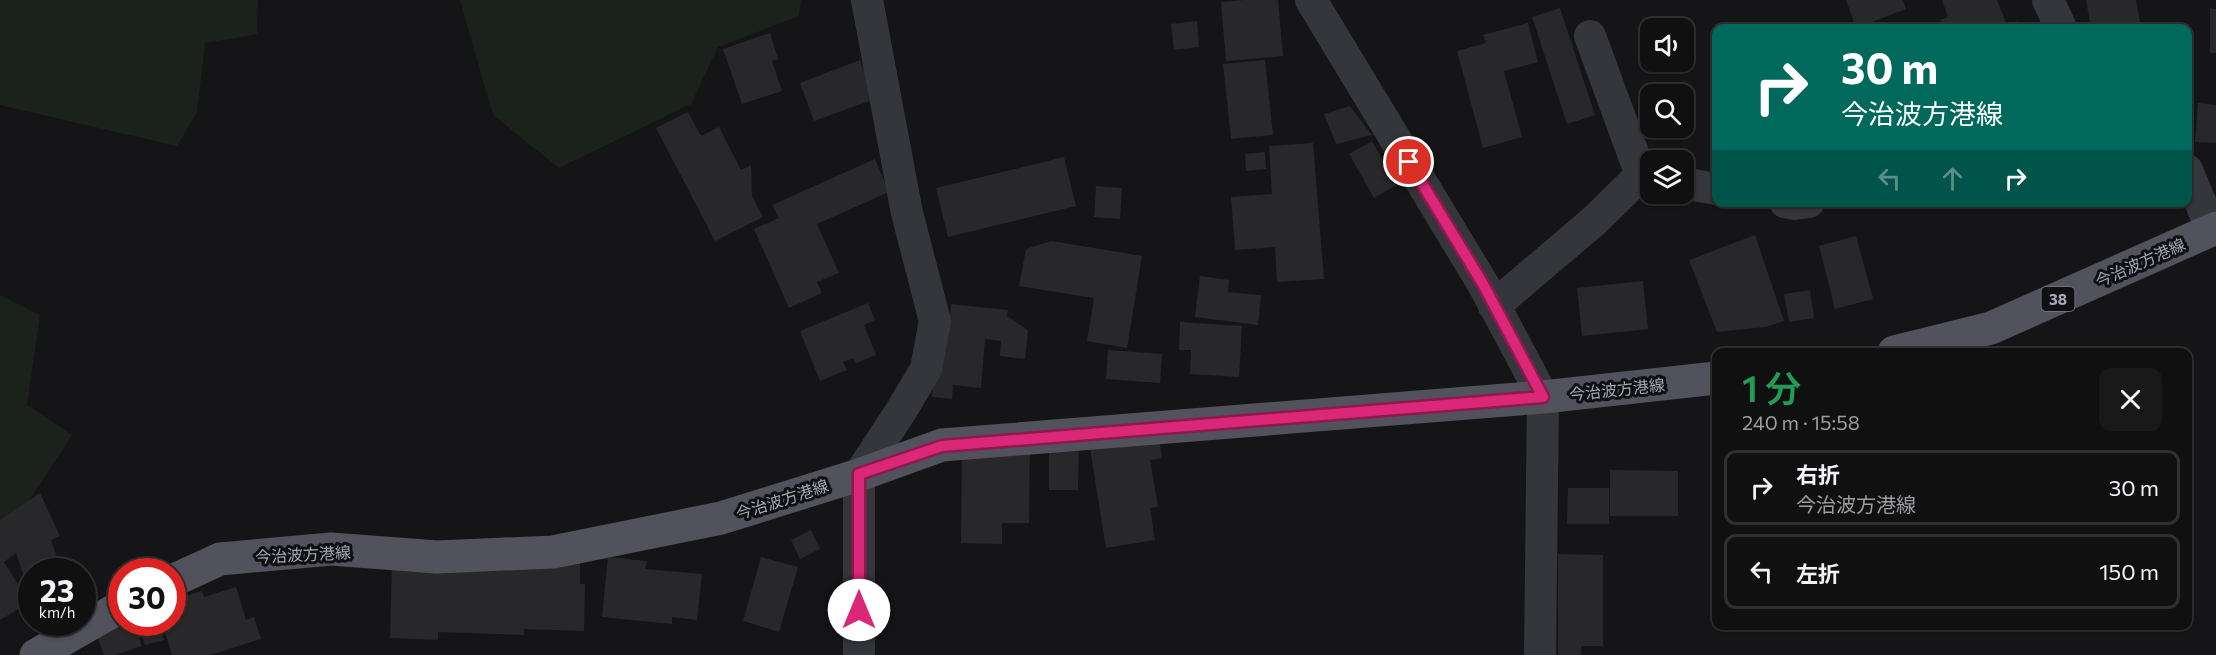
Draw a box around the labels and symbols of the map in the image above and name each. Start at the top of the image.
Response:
pin [1383,136,1434,187]
street label: 今治波方港線 [2092,234,2188,290]
road number: 38 [2042,287,2074,311]
street label: 今治波方港線 [1568,375,1666,403]
street label: 今治波方港線 [733,475,831,523]
street label: 今治波方港線 [255,542,351,566]
speed limit sign: 30 [108,558,186,636]
position arrow [827,578,891,642]

